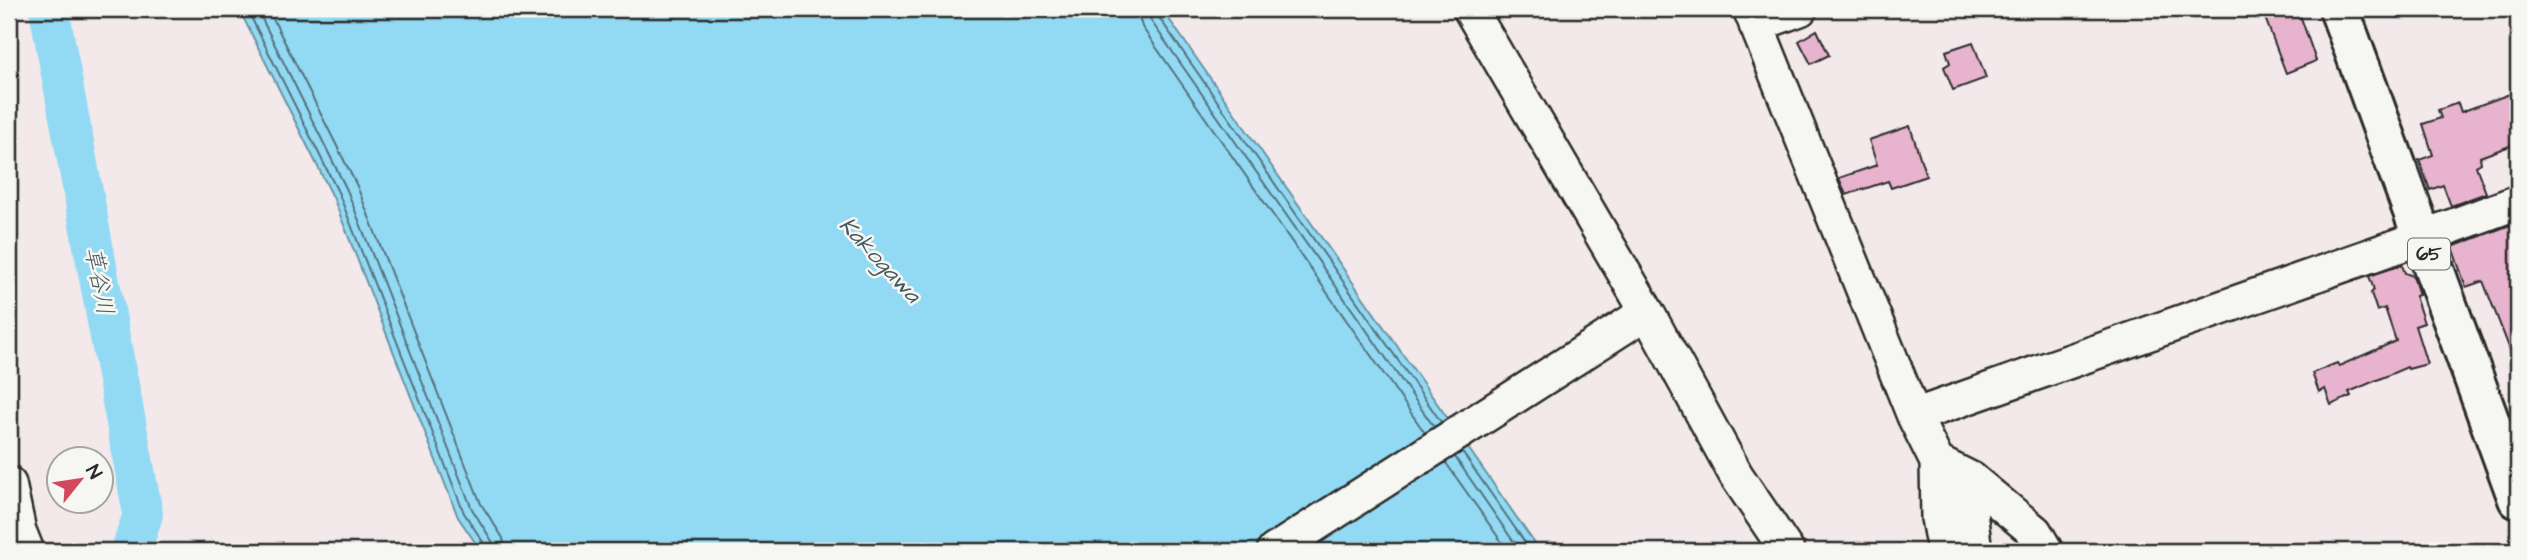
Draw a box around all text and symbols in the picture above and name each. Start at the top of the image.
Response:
water label: Kakogawa [831,210,929,312]
road number: 65 [2408,238,2450,270]
water label: 草谷川 [77,244,121,318]
north arrow [46,444,116,514]
text: N [79,460,108,484]

